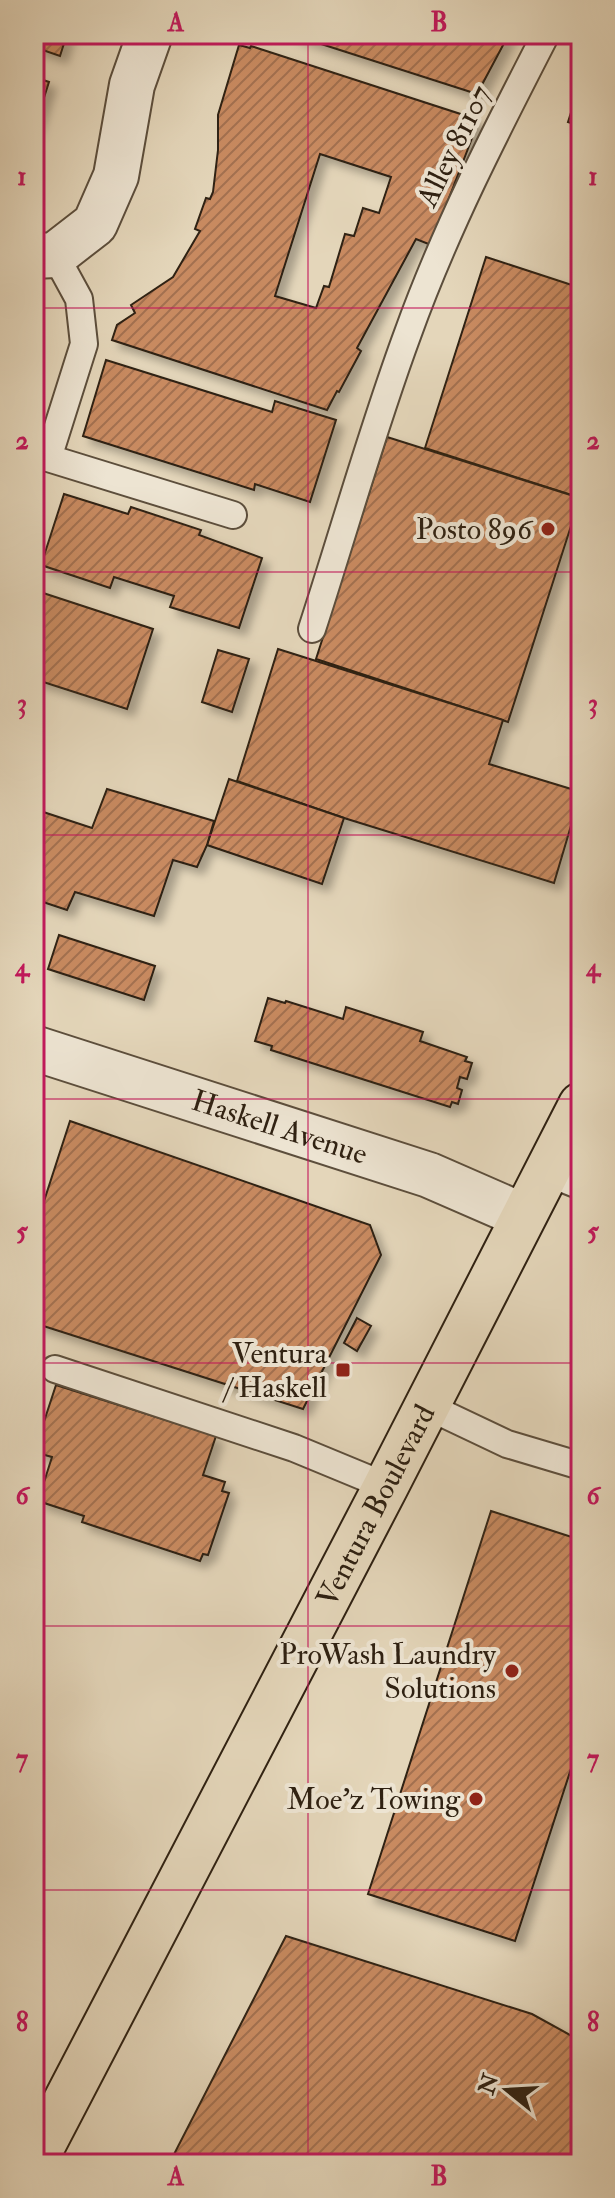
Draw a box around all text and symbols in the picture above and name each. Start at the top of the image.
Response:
text: A [167,7,185,39]
text: B [430,7,448,39]
street label: Alley 81107 [408,79,499,214]
text: 1 [17,161,27,193]
text: 1 [588,161,598,193]
text: 2 [15,425,29,457]
text: 2 [586,425,600,457]
place label: Posto 896 [416,511,534,548]
marker: Posto 896 [539,520,557,538]
text: 3 [17,688,27,720]
text: 3 [588,688,598,720]
text: 4 [14,952,31,984]
text: 4 [585,952,602,984]
street label: Haskell Avenue [187,1081,372,1172]
text: 5 [16,1216,28,1248]
text: 5 [587,1216,599,1248]
place label: Ventura / Haskell [222,1335,328,1406]
marker: Ventura / Haskell [334,1361,352,1379]
street label: Ventura Boulevard [308,1398,443,1613]
text: 6 [15,1480,30,1512]
text: 6 [586,1480,601,1512]
place label: ProWash Laundry Solutions [279,1636,497,1707]
marker: ProWash Laundry Solutions [503,1662,521,1680]
text: 7 [16,1743,28,1775]
text: 7 [587,1743,599,1775]
place label: Moe'z Towing [287,1781,461,1818]
marker: Moe'z Towing [467,1790,485,1808]
text: 8 [16,2007,28,2039]
text: 8 [587,2007,599,2039]
north arrow [467,2050,547,2130]
text: N [472,2070,505,2099]
text: A [167,2161,185,2193]
text: B [430,2161,448,2193]

